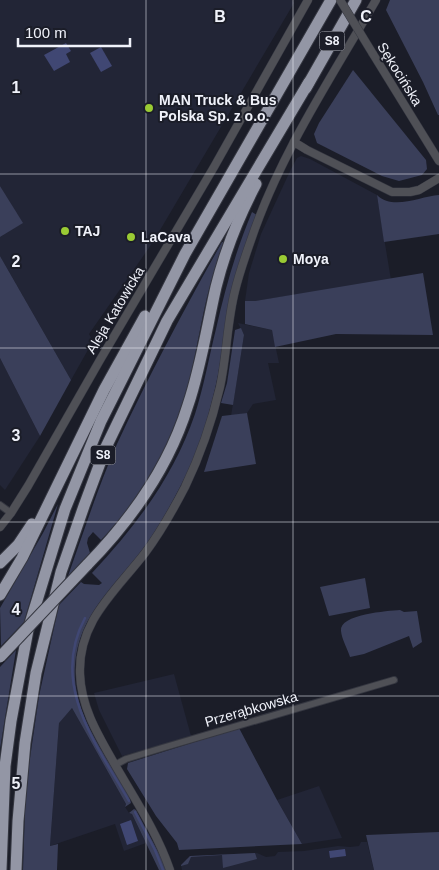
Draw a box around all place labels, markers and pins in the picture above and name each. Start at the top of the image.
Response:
place label: MAN Truck & Bus Polska Sp. z o.o. [159,92,277,124]
marker: MAN Truck & Bus Polska Sp. z o.o. [143,102,155,114]
place label: TAJ [75,223,100,239]
marker: TAJ [59,225,71,237]
place label: LaCava [141,229,191,245]
marker: LaCava [125,231,137,243]
place label: Moya [293,251,329,267]
marker: Moya [277,253,289,265]

